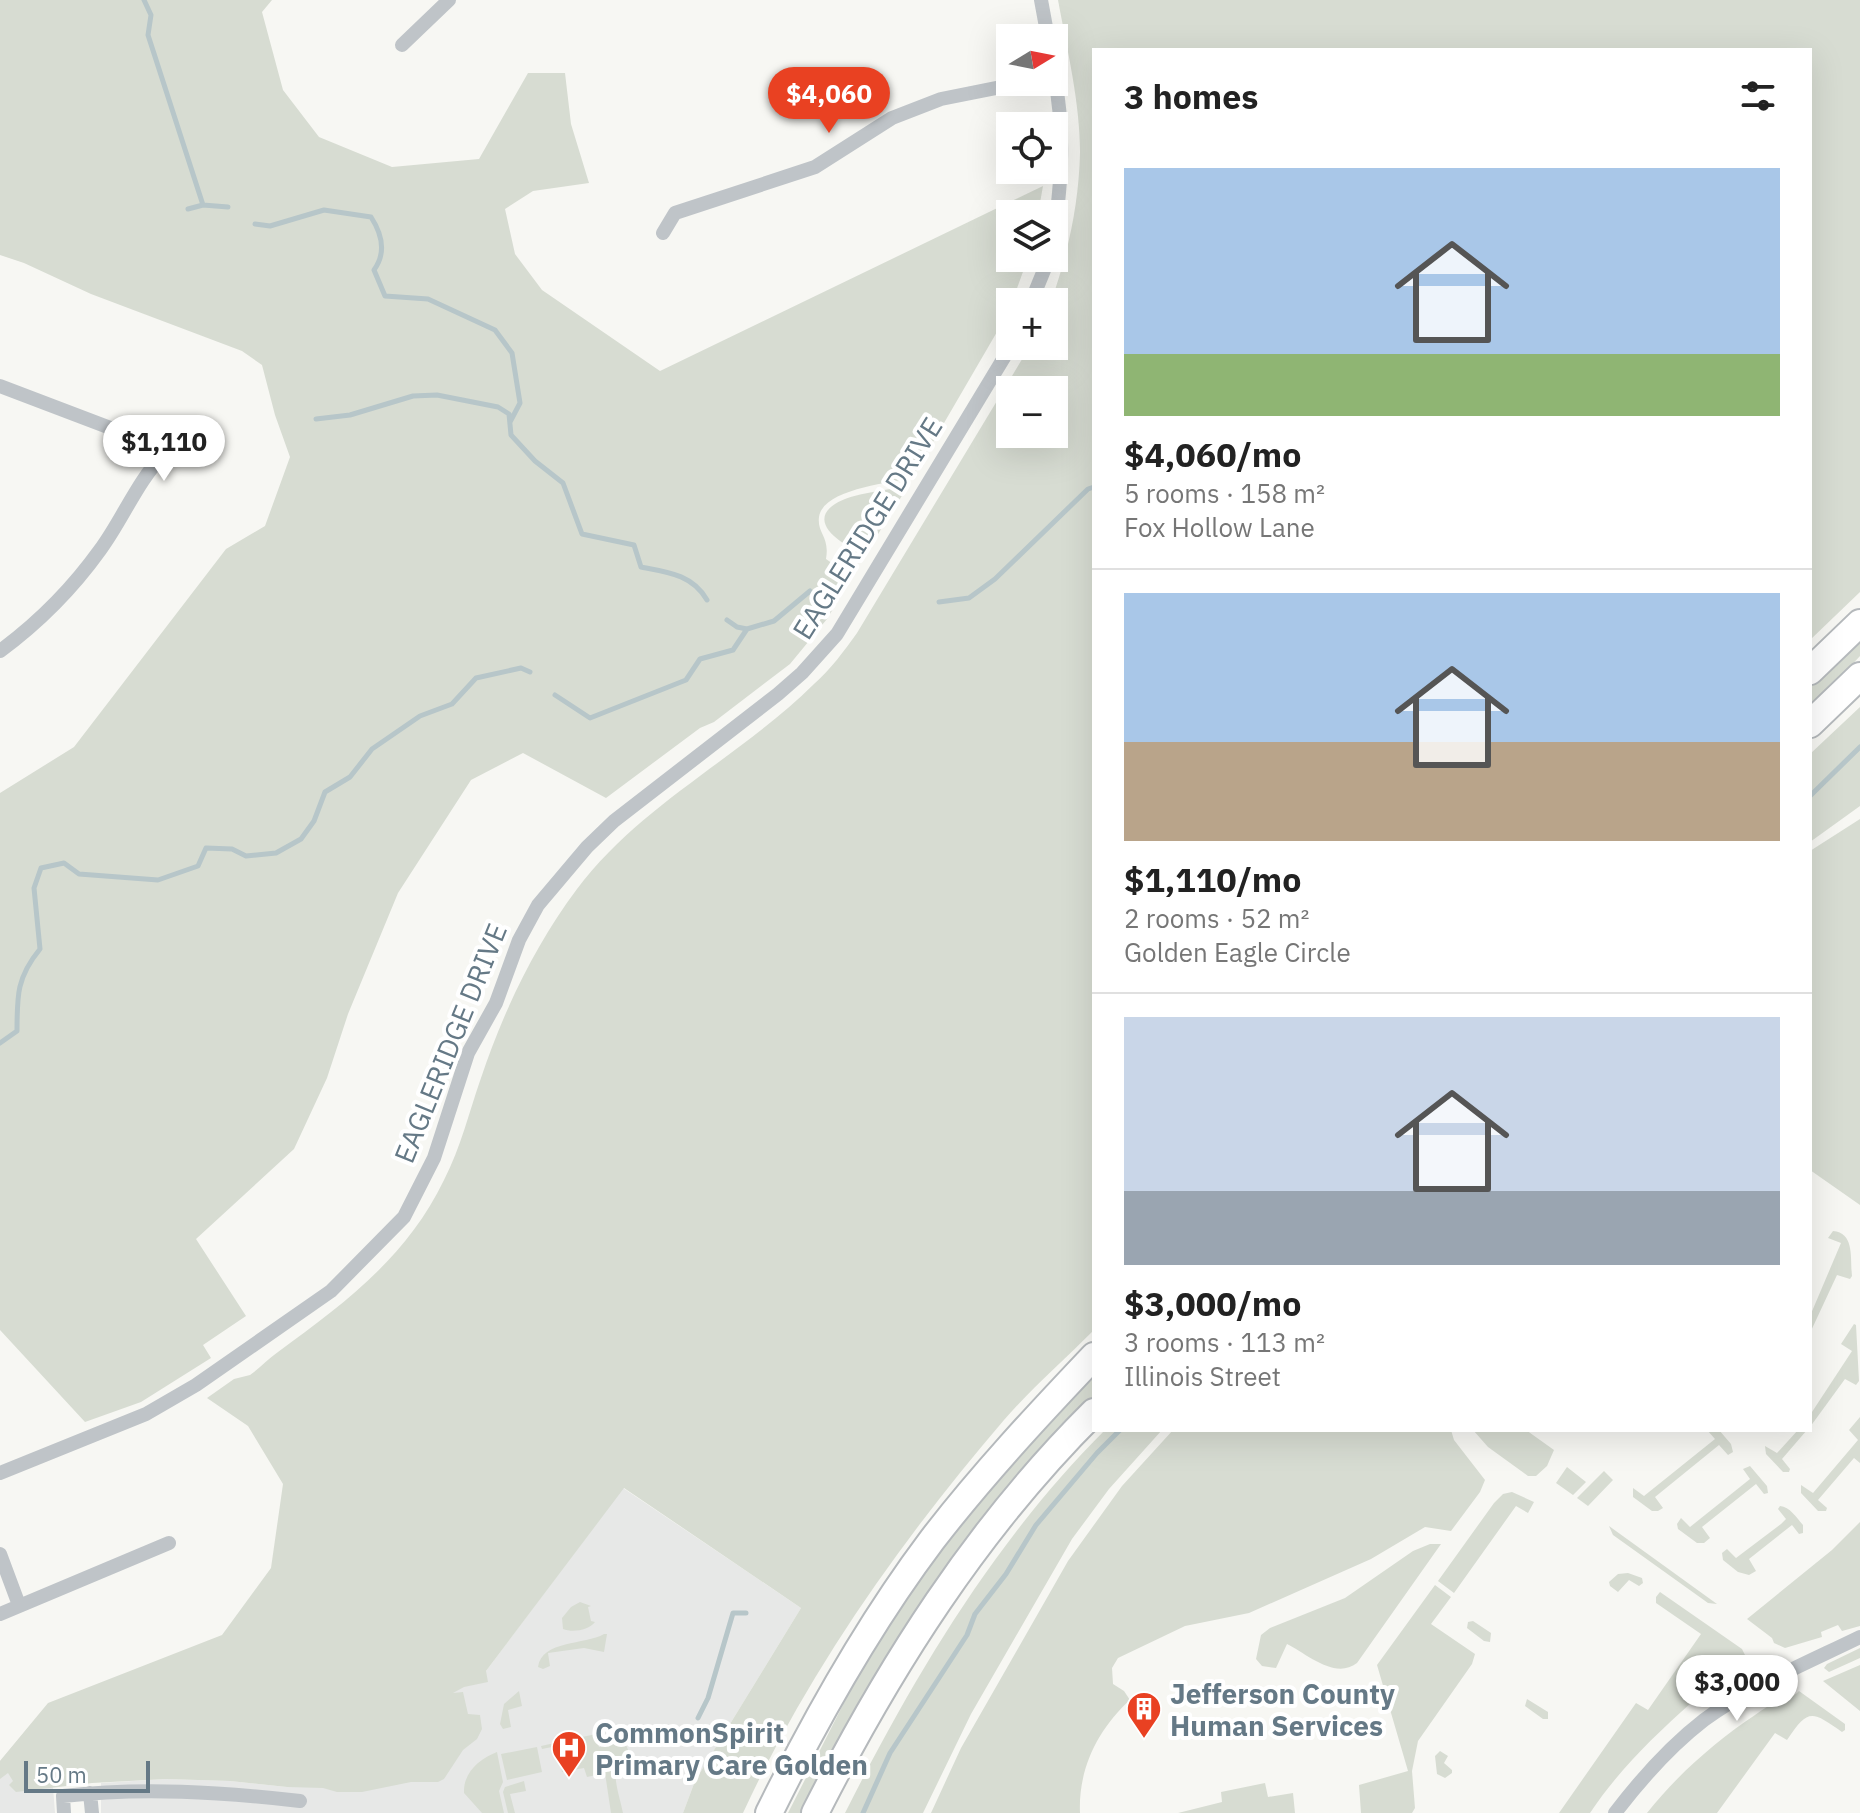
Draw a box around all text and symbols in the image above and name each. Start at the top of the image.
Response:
north arrow [996,24,1068,96]
map controls [996,24,1068,448]
pin: $4,060 [764,67,894,135]
text: 3 homes [1124,74,1259,118]
icon: filters [1736,74,1780,118]
text: $4,060 [786,76,872,110]
button: locate [996,112,1068,184]
button: layers [996,200,1068,272]
icon: home [1380,220,1524,364]
button: + [996,288,1068,360]
button: − [996,376,1068,448]
street label: EAGLERIDGE DRIVE [784,410,950,646]
pin: $1,110 [99,415,229,483]
text: $1,110 [121,424,207,458]
text: $4,060/mo [1124,432,1301,476]
text: 5 rooms · 158 m² [1124,476,1325,510]
text: Fox Hollow Lane [1124,510,1315,544]
icon: home [1380,645,1524,789]
text: $1,110/mo [1124,857,1301,901]
text: 2 rooms · 52 m² [1124,901,1309,935]
street label: EAGLERIDGE DRIVE [385,918,515,1168]
text: Golden Eagle Circle [1124,935,1351,969]
icon: home [1380,1069,1524,1213]
text: $3,000/mo [1124,1281,1301,1325]
text: 3 rooms · 113 m² [1124,1325,1325,1359]
text: Illinois Street [1124,1359,1281,1393]
pin: $3,000 [1672,1655,1802,1723]
text: $3,000 [1694,1664,1780,1698]
place label: Jefferson County Human Services [1170,1675,1395,1744]
building icon: Jefferson County Human Services [1125,1690,1163,1740]
place label: CommonSpirit Primary Care Golden [595,1714,868,1783]
hospital icon: CommonSpirit Primary Care Golden [550,1729,588,1779]
scale bar [24,1757,150,1793]
text: 50 m [36,1760,87,1789]

